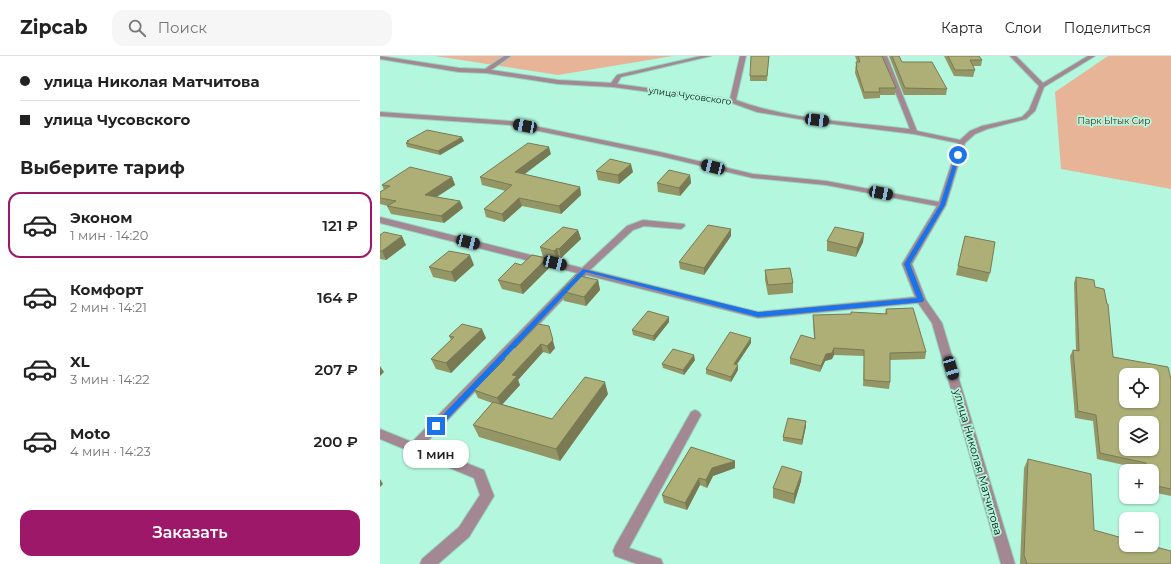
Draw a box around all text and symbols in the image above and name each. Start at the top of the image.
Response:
search box [112,10,392,46]
text: Zipcab [20,16,88,39]
icon: search [126,17,148,39]
text: Поиск [158,18,207,37]
text: Карта [941,19,983,37]
text: Слои [1005,19,1042,37]
text: Поделиться [1064,19,1151,37]
text: улица Николая Матчитова [44,72,259,91]
street label: улица Чусовского [647,84,732,107]
text: улица Чусовского [44,110,190,129]
car [804,113,830,127]
park label: Парк Ытык Сир [1078,115,1150,126]
car [512,118,538,134]
route start [949,146,967,164]
text: Выберите тариф [20,157,185,179]
car [700,158,726,176]
car [868,185,894,201]
icon: car [22,207,58,243]
text: Эконом [70,208,132,227]
text: 121 ₽ [322,216,358,235]
text: 1 мин · 14:20 [70,227,148,243]
car [455,233,481,251]
car [542,254,568,272]
icon: car [22,279,58,315]
text: Комфорт [70,280,143,299]
text: 164 ₽ [317,288,358,307]
text: 2 мин · 14:21 [70,299,147,315]
icon: car [22,351,58,387]
text: XL [70,352,89,371]
car [942,355,960,381]
text: 207 ₽ [315,360,358,379]
map controls [1119,368,1159,552]
button: locate [1119,368,1159,408]
text: 3 мин · 14:22 [70,371,150,387]
street label: улица Николая Матчитова [950,386,1006,537]
button: layers [1119,416,1159,456]
route end [427,417,445,435]
icon: car [22,423,58,459]
text: Moto [70,424,110,443]
text: 200 ₽ [314,432,358,451]
callout: 1 мин [403,440,469,468]
text: 4 мин · 14:23 [70,443,151,459]
text: 1 мин [417,446,455,462]
button: + [1119,464,1159,504]
button: Заказать [20,510,360,556]
button: − [1119,512,1159,552]

